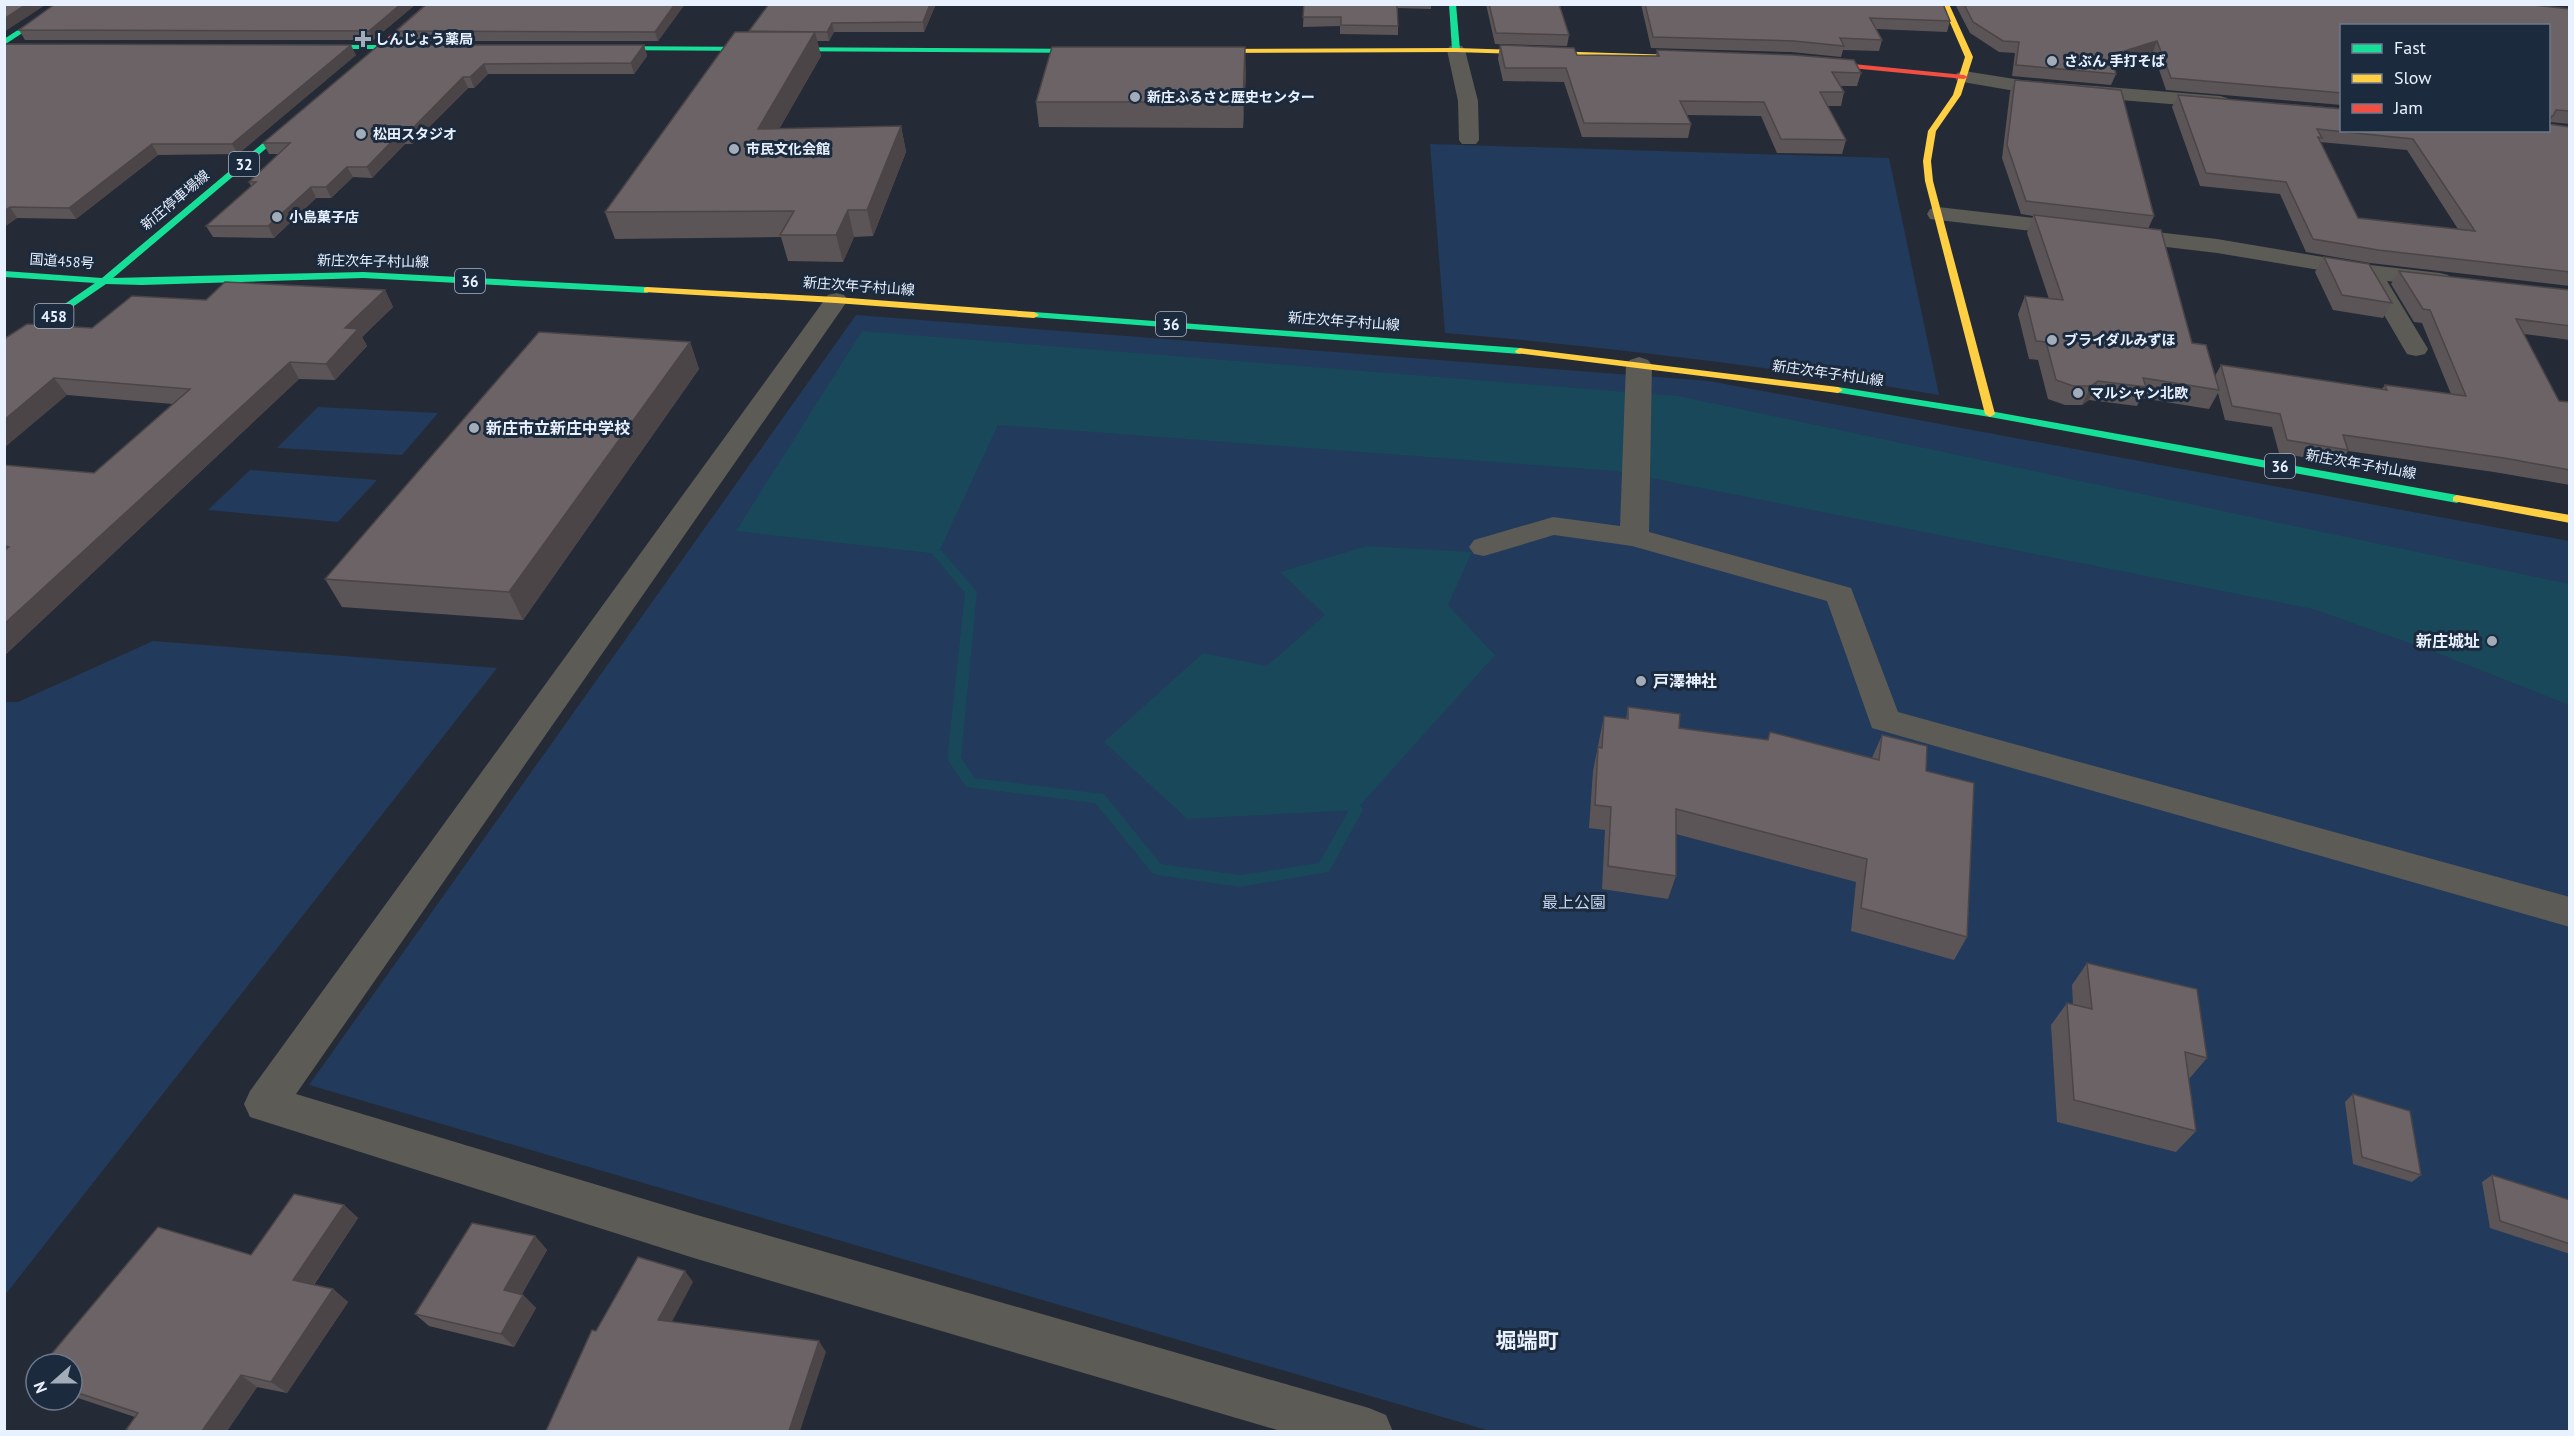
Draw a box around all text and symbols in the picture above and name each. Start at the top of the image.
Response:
legend [2340,24,2550,132]
place label: しんじょう薬局 [375,30,473,48]
marker: しんじょう薬局 [356,32,370,46]
text: Fast [2394,36,2426,59]
place label: さぶん 手打そば [2064,52,2166,70]
marker: さぶん 手打そば [2045,54,2059,68]
text: Slow [2394,66,2432,89]
place label: 新庄ふるさと歴史センター [1147,88,1315,106]
marker: 新庄ふるさと歴史センター [1128,90,1142,104]
text: Jam [2393,96,2423,119]
place label: 松田スタジオ [373,125,457,143]
marker: 松田スタジオ [354,127,368,141]
place label: 市民文化会館 [746,140,830,158]
marker: 市民文化会館 [727,142,741,156]
road number: 32 [229,152,259,176]
street label: 新庄停車場線 [137,166,213,234]
place label: 小島菓子店 [289,208,359,226]
marker: 小島菓子店 [270,210,284,224]
street label: 国道458号 [29,250,95,272]
street label: 新庄次年子村山線 [317,251,429,271]
road number: 36 [455,269,485,293]
street label: 新庄次年子村山線 [803,273,915,299]
road number: 458 [34,304,74,328]
street label: 新庄次年子村山線 [1288,308,1400,334]
road number: 36 [1156,312,1186,336]
place label: ブライダルみずほ [2064,331,2175,349]
marker: ブライダルみずほ [2045,333,2059,347]
street label: 新庄次年子村山線 [1771,356,1885,390]
place label: マルシャン北欧 [2090,384,2188,402]
marker: マルシャン北欧 [2071,386,2085,400]
place label: 新庄市立新庄中学校 [486,418,630,438]
marker: 新庄市立新庄中学校 [467,421,481,435]
street label: 新庄次年子村山線 [2304,445,2418,483]
road number: 36 [2265,454,2295,478]
place label: 新庄城址 [2416,631,2480,651]
marker: 新庄城址 [2485,634,2499,648]
place label: 戸澤神社 [1653,671,1717,691]
marker: 戸澤神社 [1634,674,1648,688]
park label: 最上公園 [1542,892,1606,912]
district label: 堀端町 [1496,1327,1559,1354]
north arrow [24,1352,84,1412]
text: N [29,1379,51,1396]

